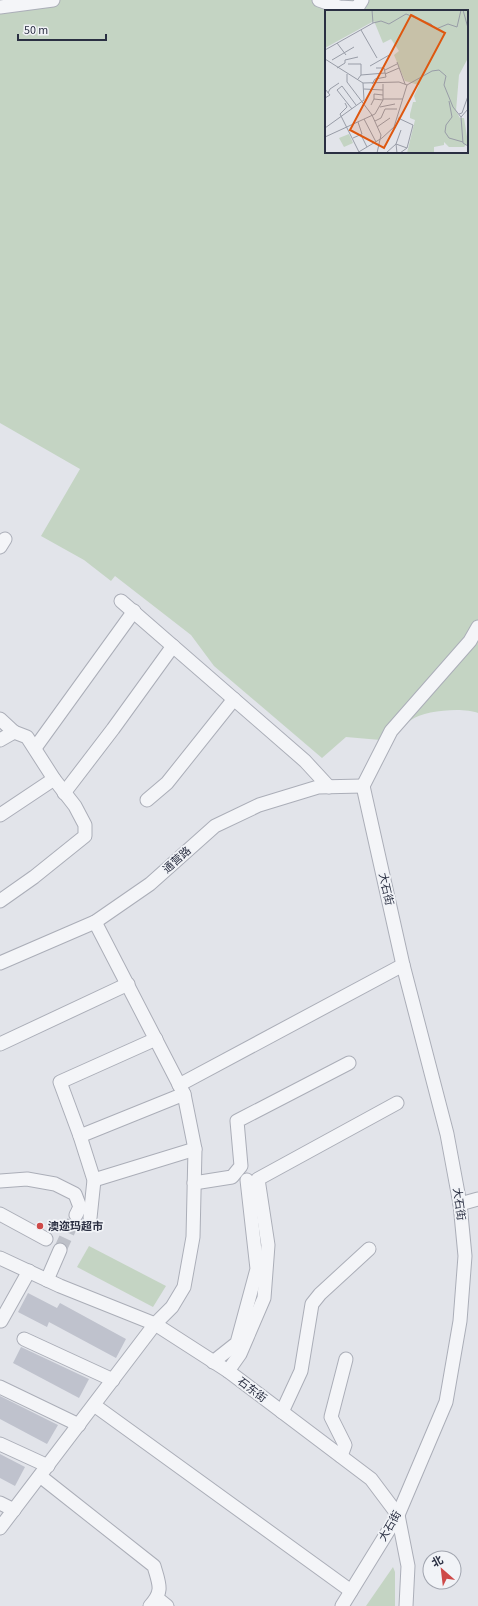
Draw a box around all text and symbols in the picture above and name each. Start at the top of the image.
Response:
inset map [325,10,468,153]
scale bar [18,16,106,42]
text: 50 m [24,22,48,39]
street label: 通营路 [160,843,194,877]
street label: 大石街 [375,871,397,907]
street label: 大石街 [449,1187,469,1221]
place label: 澳迩玛超市 [48,1219,103,1234]
marker: 澳迩玛超市 [35,1221,45,1231]
street label: 石东街 [234,1374,270,1406]
street label: 大石街 [375,1508,405,1544]
north arrow [422,1550,462,1590]
text: 北 [429,1552,446,1571]

